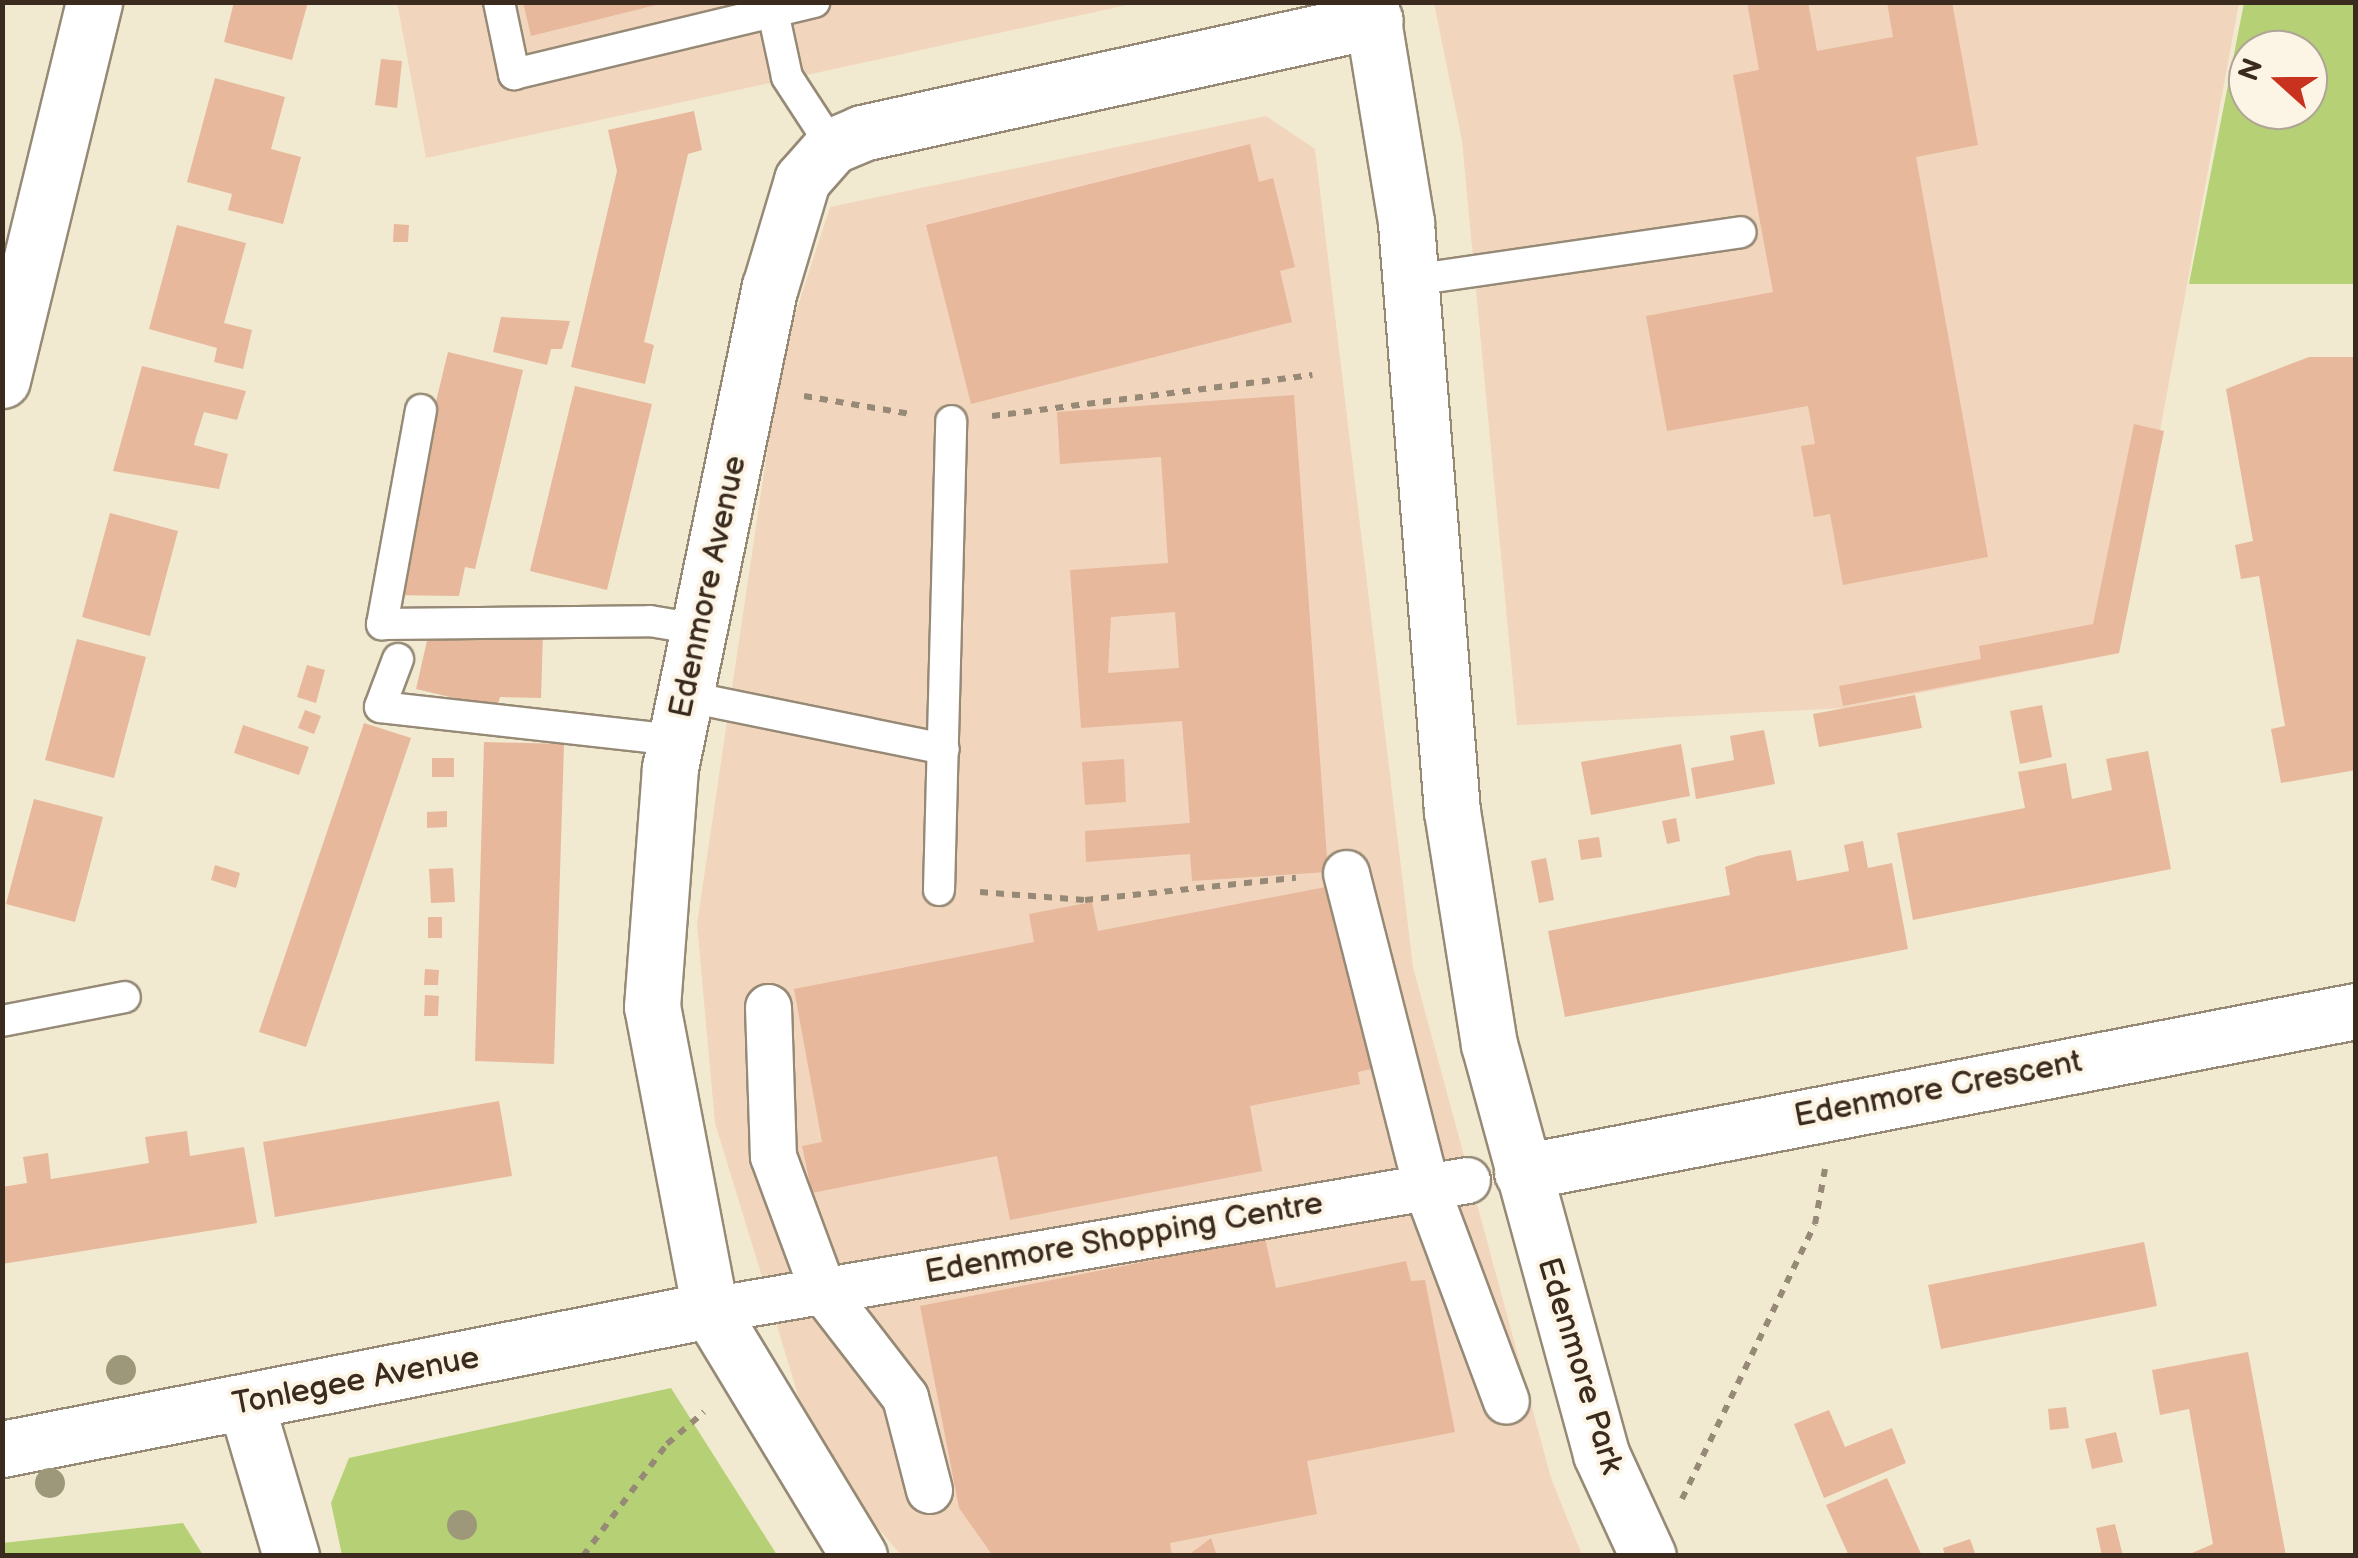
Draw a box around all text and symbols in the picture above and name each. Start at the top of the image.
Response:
north arrow [2228,30,2328,130]
text: N [2232,54,2271,86]
street label: Edenmore Avenue [662,452,756,722]
street label: Edenmore Crescent [1791,1043,2085,1137]
street label: Edenmore Shopping Centre [922,1185,1326,1293]
street label: Edenmore Park [1528,1253,1630,1479]
street label: Tonlegee Avenue [229,1339,483,1425]

